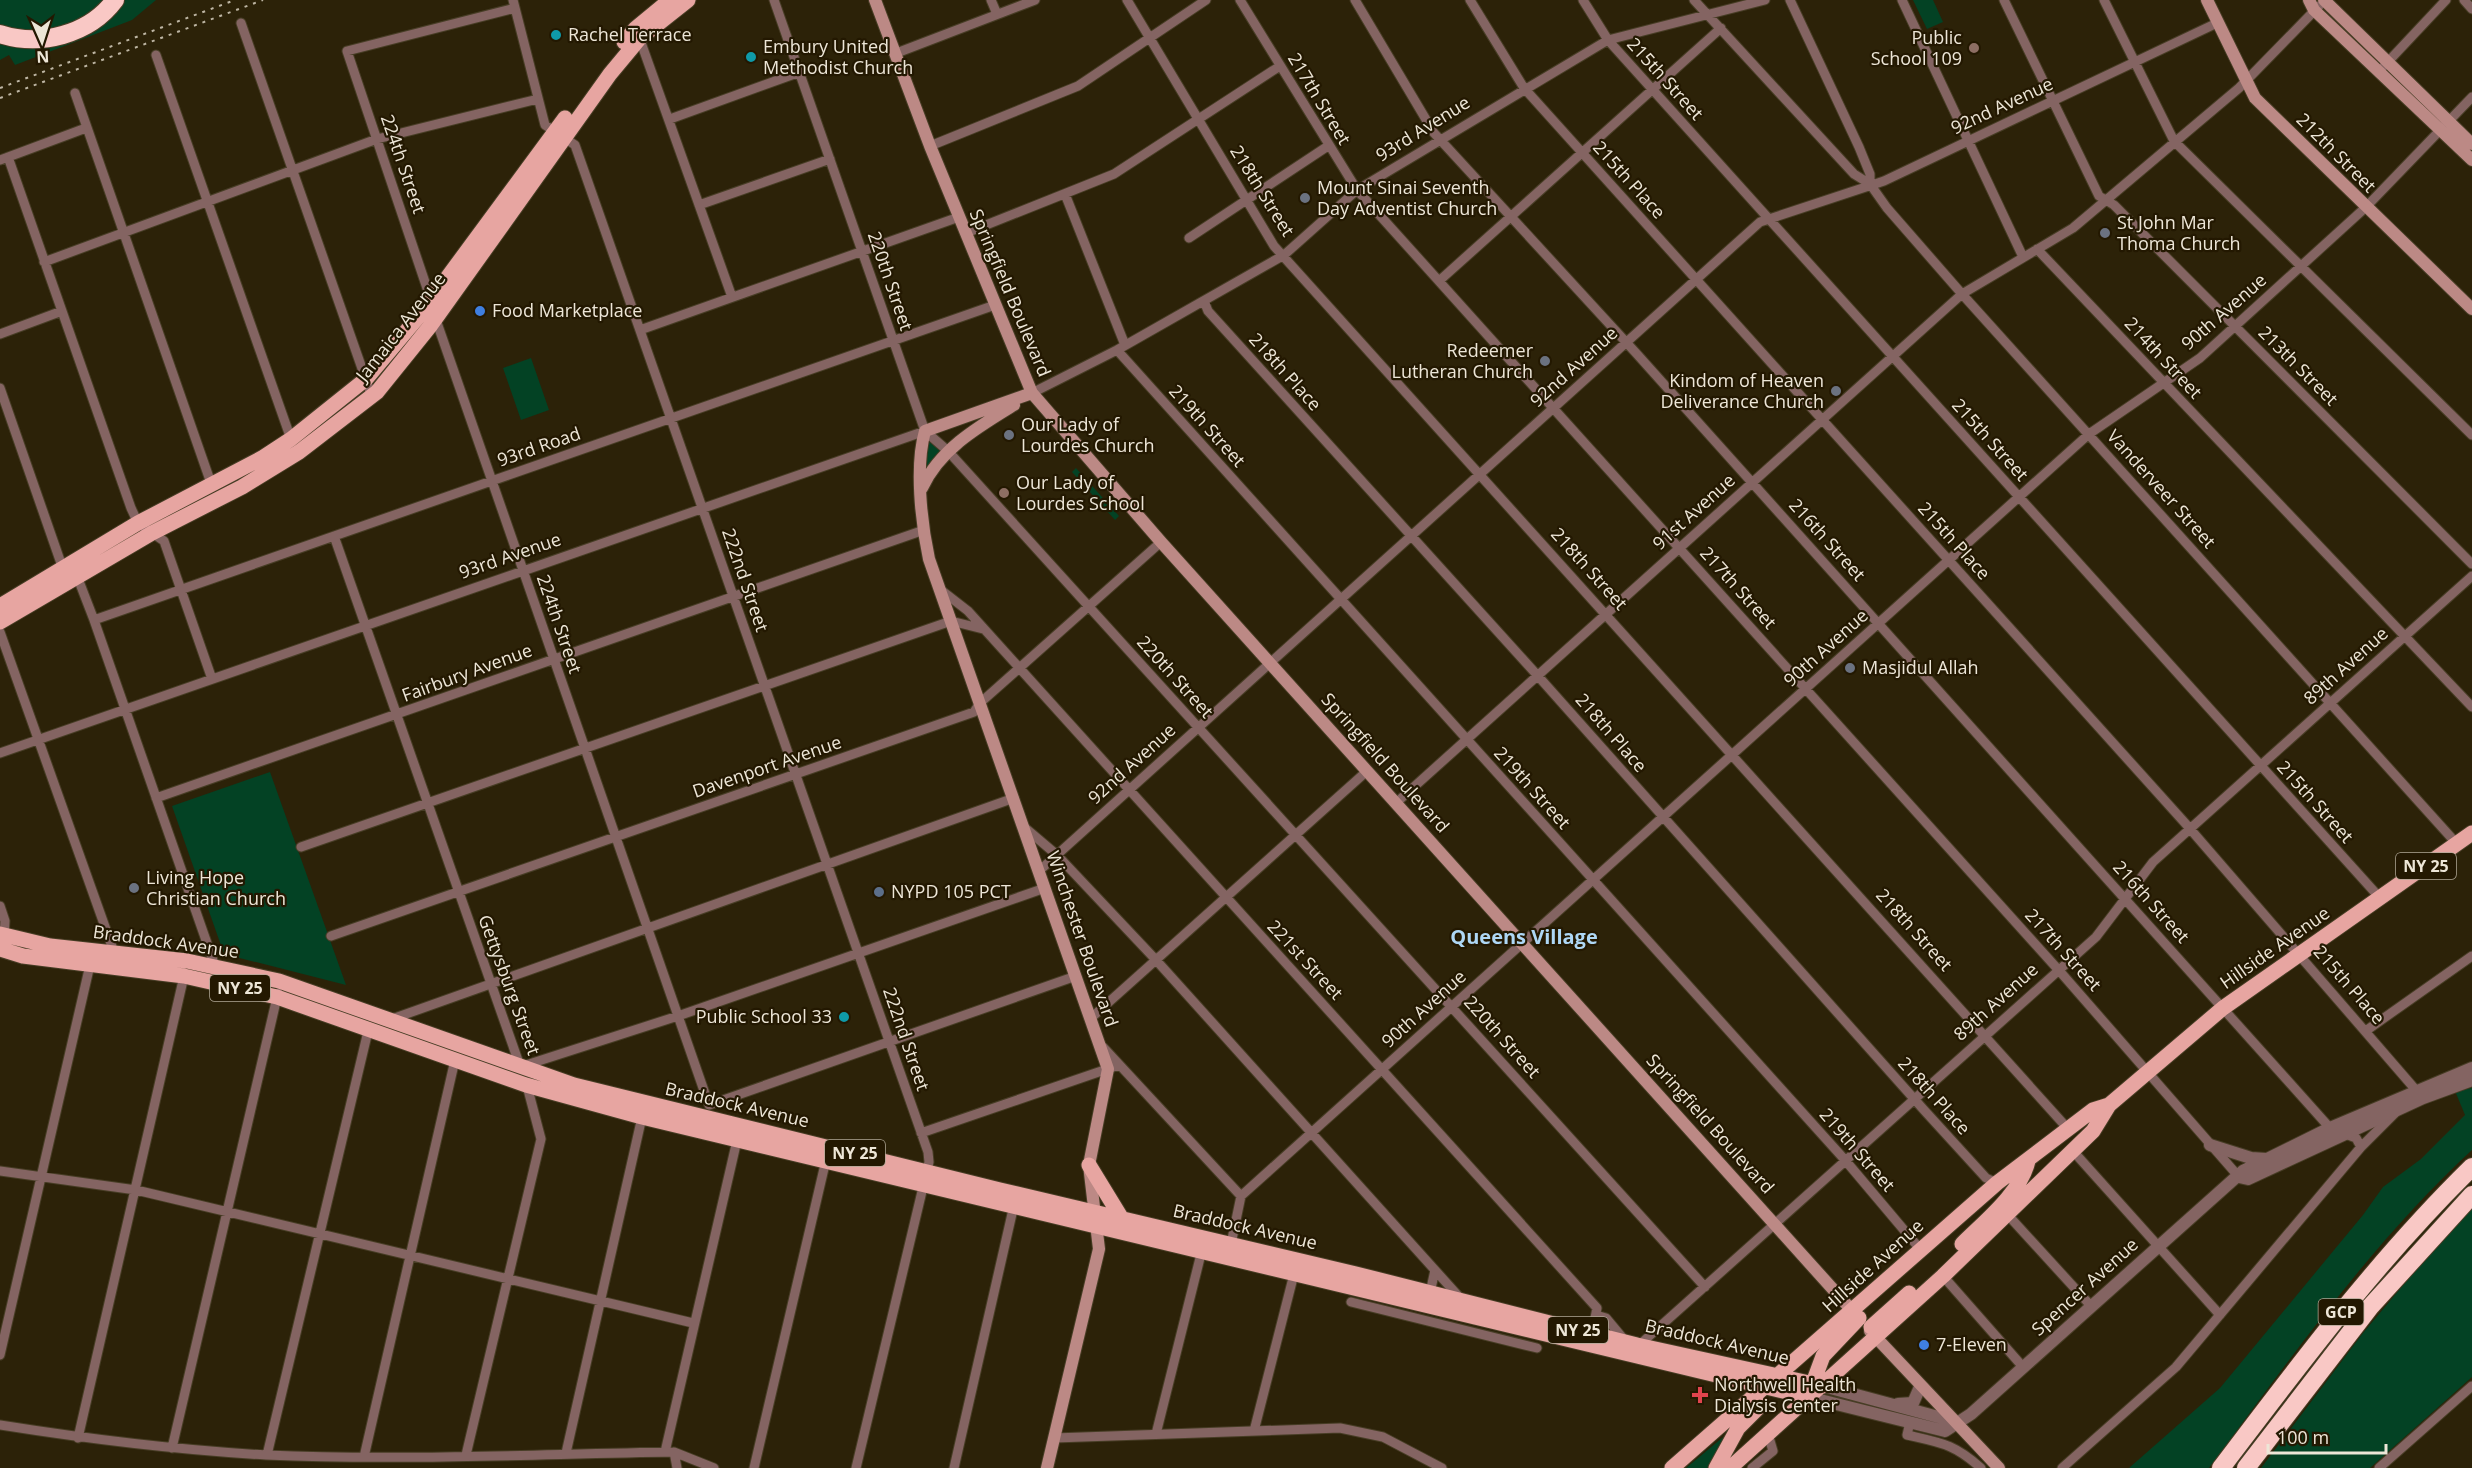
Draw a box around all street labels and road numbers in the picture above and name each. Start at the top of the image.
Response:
street label: 215th Street [1622,32,1709,125]
street label: 217th Street [1283,48,1357,149]
street label: 92nd Avenue [1947,71,2056,139]
street label: 93rd Avenue [1371,90,1474,166]
street label: 212th Street [2292,107,2382,197]
street label: 224th Street [376,111,432,216]
street label: 215th Place [1588,135,1671,223]
street label: 218th Street [1225,140,1300,241]
street label: Springfield Boulevard [965,205,1057,380]
street label: 220th Street [863,228,919,333]
street label: Jamaica Avenue [349,267,450,387]
street label: 90th Avenue [2176,268,2271,355]
street label: 214th Street [2120,311,2208,403]
street label: 213th Street [2254,320,2344,410]
street label: 92nd Avenue [1524,321,1622,412]
street label: 218th Place [1244,327,1327,415]
street label: 219th Street [1164,379,1251,472]
street label: 215th Street [1947,393,2034,486]
street label: 93rd Road [494,421,584,471]
street label: Vanderveer Street [2102,424,2221,553]
street label: 91st Avenue [1647,468,1740,555]
street label: 216th Street [1784,493,1871,586]
street label: 215th Place [1913,496,1996,584]
street label: 218th Street [1546,522,1633,615]
street label: 222nd Street [717,525,775,635]
street label: 93rd Avenue [456,526,564,584]
street label: 217th Street [1695,541,1782,634]
street label: 224th Street [532,571,588,676]
street label: 90th Avenue [1778,603,1873,691]
street label: 89th Avenue [2298,621,2393,709]
street label: 220th Street [1132,630,1219,723]
street label: Fairbury Avenue [398,637,535,707]
street label: Springfield Boulevard [1317,687,1455,837]
street label: 218th Place [1571,688,1653,777]
street label: 92nd Avenue [1082,718,1180,809]
street label: Davenport Avenue [689,729,844,803]
street label: 219th Street [1489,741,1576,834]
street label: 215th Street [2272,755,2359,848]
street label: Winchester Boulevard [1042,847,1124,1030]
road number: NY 25 [2396,853,2456,879]
street label: 216th Street [2108,855,2195,948]
street label: 218th Street [1871,883,1958,976]
street label: Hillside Avenue [2215,900,2334,994]
street label: 217th Street [2020,903,2107,996]
street label: Gettysburg Street [473,911,546,1058]
street label: 221st Street [1263,914,1349,1004]
street label: Braddock Avenue [92,919,241,963]
street label: 215th Place [2309,940,2391,1029]
street label: 89th Avenue [1948,957,2043,1045]
street label: 90th Avenue [1376,964,1471,1052]
road number: NY 25 [210,975,270,1001]
street label: 222nd Street [878,984,936,1094]
street label: 220th Street [1459,990,1546,1083]
street label: Springfield Boulevard [1642,1048,1780,1198]
street label: 218th Place [1893,1051,1976,1139]
street label: Braddock Avenue [663,1076,812,1132]
street label: 219th Street [1815,1102,1901,1196]
road number: NY 25 [825,1140,885,1166]
street label: Braddock Avenue [1171,1198,1320,1254]
street label: Hillside Avenue [1817,1213,1928,1317]
street label: Spencer Avenue [2026,1232,2143,1340]
road number: GCP [2318,1299,2364,1325]
street label: Braddock Avenue [1643,1313,1792,1369]
road number: NY 25 [1548,1317,1608,1343]

